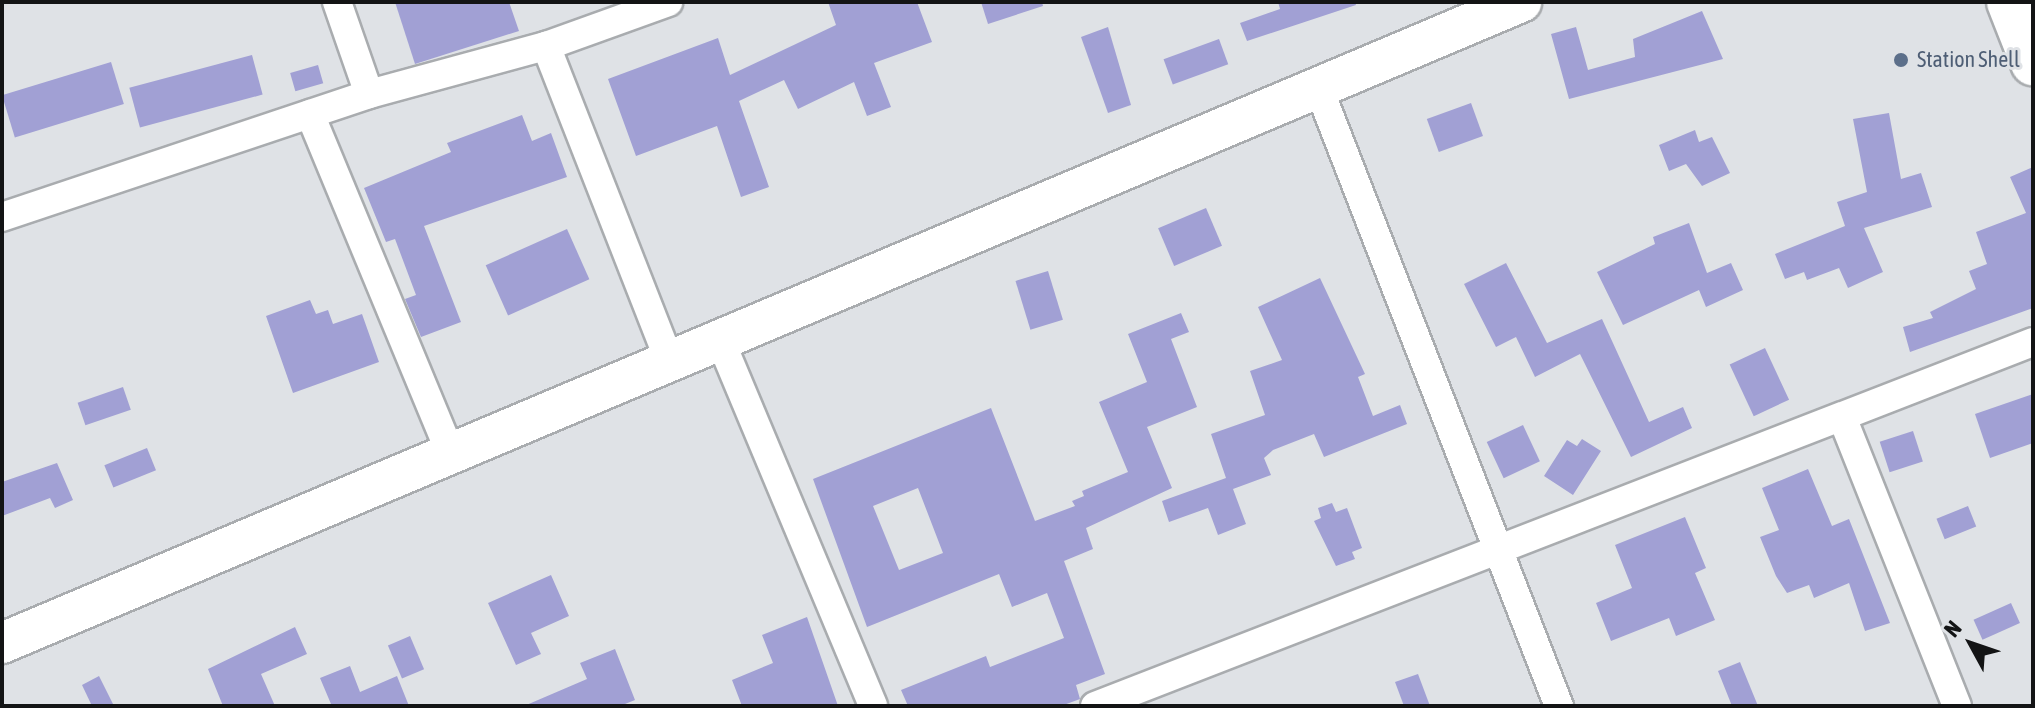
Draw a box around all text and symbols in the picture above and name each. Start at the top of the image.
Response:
place label: Station Shell [1917,47,2020,73]
marker: Station Shell [1892,51,1910,69]
north arrow [1931,604,2011,684]
text: N [1938,615,1967,642]

